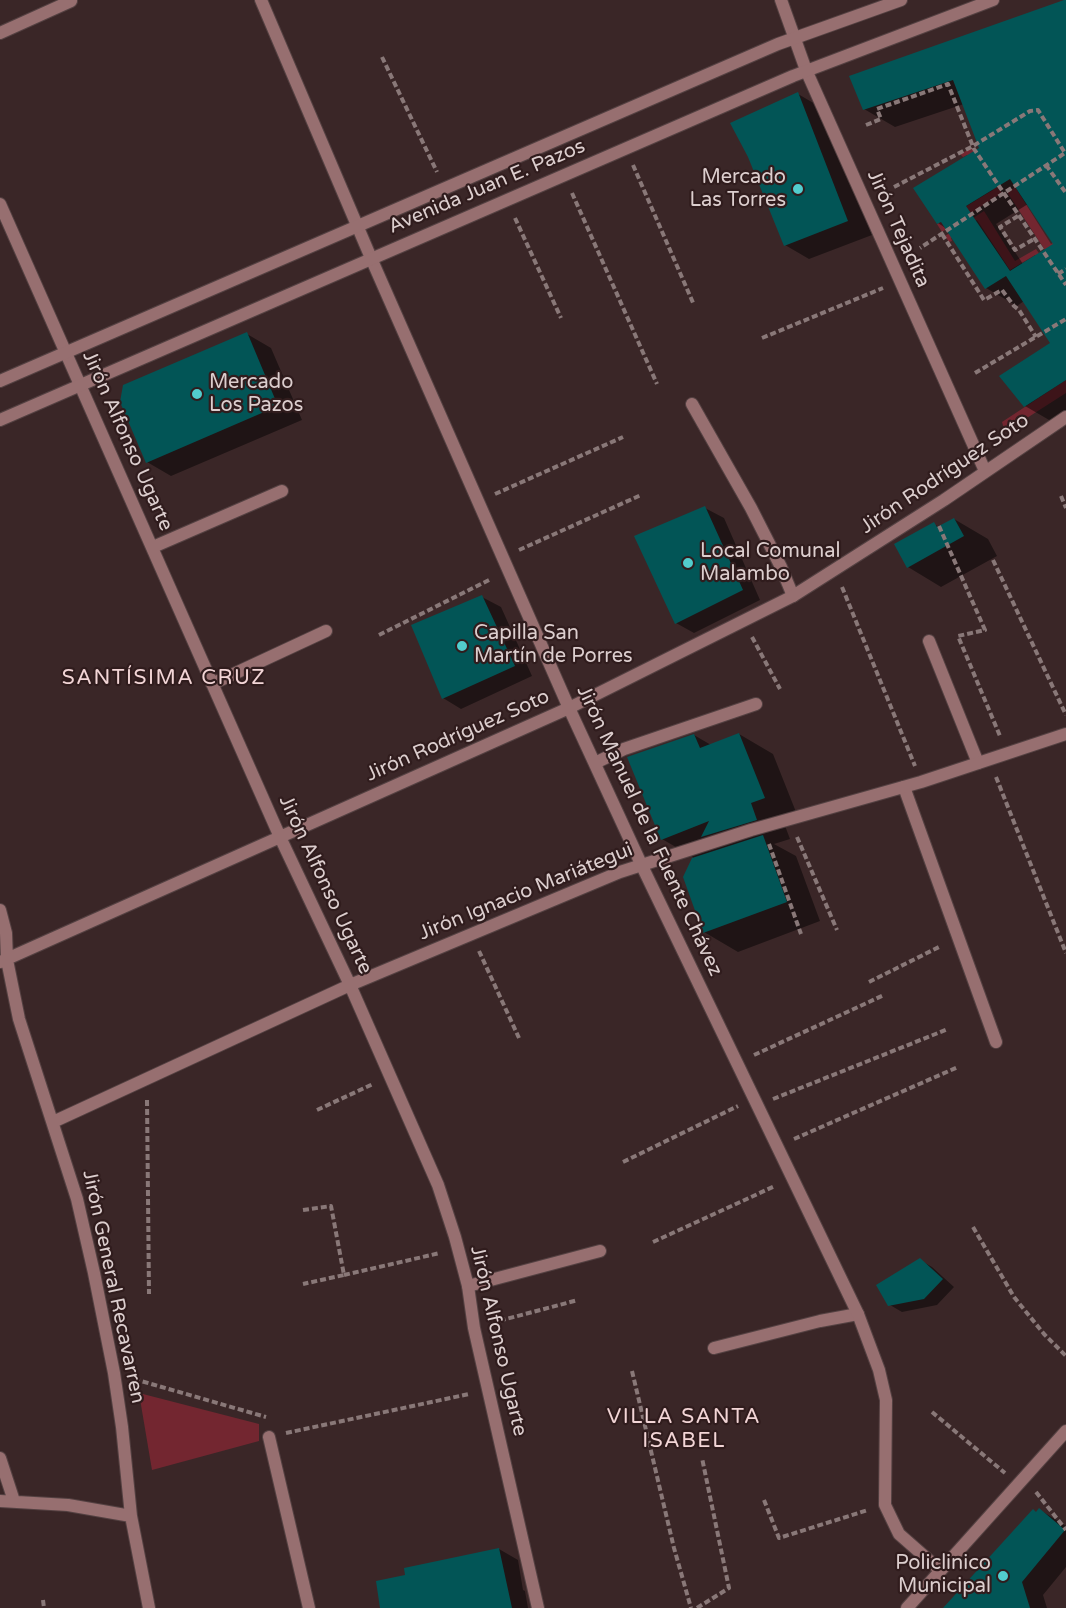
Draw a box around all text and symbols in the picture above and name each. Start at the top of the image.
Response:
street label: Avenida Juan E. Pazos [385,135,589,239]
place label: Mercado Las Torres [689,166,786,213]
street label: Jirón Tejadita [861,166,935,292]
marker: Mercado Las Torres [791,182,805,196]
street label: Jirón Alfonso Ugarte [76,347,178,535]
place label: Mercado Los Pazos [209,371,303,418]
marker: Mercado Los Pazos [190,387,204,401]
street label: Jirón Rodríguez Soto [856,409,1034,539]
place label: Local Comunal Malambo [700,540,840,587]
marker: Local Comunal Malambo [681,556,695,570]
place label: Capilla San Martín de Porres [474,622,633,669]
marker: Capilla San Martín de Porres [455,639,469,653]
district label: SANTÍSIMA CRUZ [62,665,266,691]
street label: Jirón Manuel de la Fuente Chávez [571,682,727,980]
street label: Jirón Rodríguez Soto [363,685,553,787]
street label: Jirón Alfonso Ugarte [273,792,377,978]
street label: Jirón Ignacio Mariátegui [416,838,636,946]
street label: Jirón General Recavarren [77,1168,149,1406]
street label: Jirón Alfonso Ugarte [464,1244,532,1438]
district label: VILLA SANTA ISABEL [607,1404,761,1454]
place label: Policlinico Municipal [895,1552,991,1599]
marker: Policlinico Municipal [996,1569,1010,1583]

